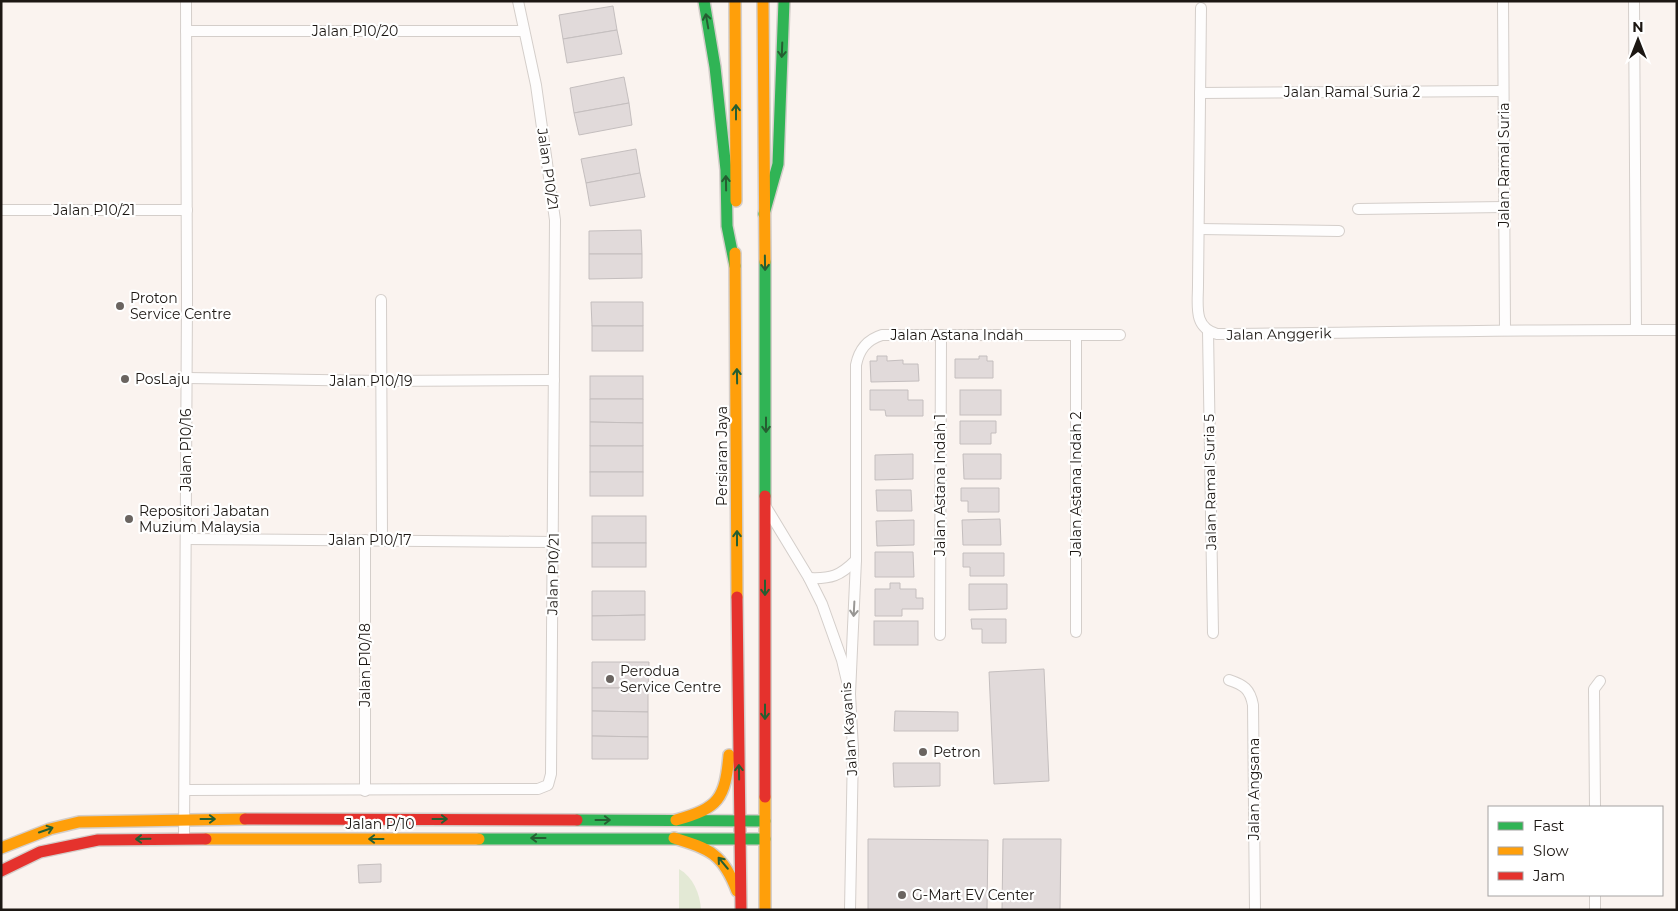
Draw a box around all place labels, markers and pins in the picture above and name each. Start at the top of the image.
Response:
place label: Proton Service Centre [130,289,231,323]
marker: Proton Service Centre [114,300,126,312]
place label: PosLaju [135,370,190,388]
marker: PosLaju [119,373,131,385]
place label: Repositori Jabatan Muzium Malaysia [139,502,270,536]
marker: Repositori Jabatan Muzium Malaysia [123,513,135,525]
place label: Perodua Service Centre [620,662,721,696]
marker: Perodua Service Centre [604,673,616,685]
place label: Petron [933,743,981,761]
marker: Petron [917,746,929,758]
place label: G-Mart EV Center [912,886,1035,904]
marker: G-Mart EV Center [896,889,908,901]

